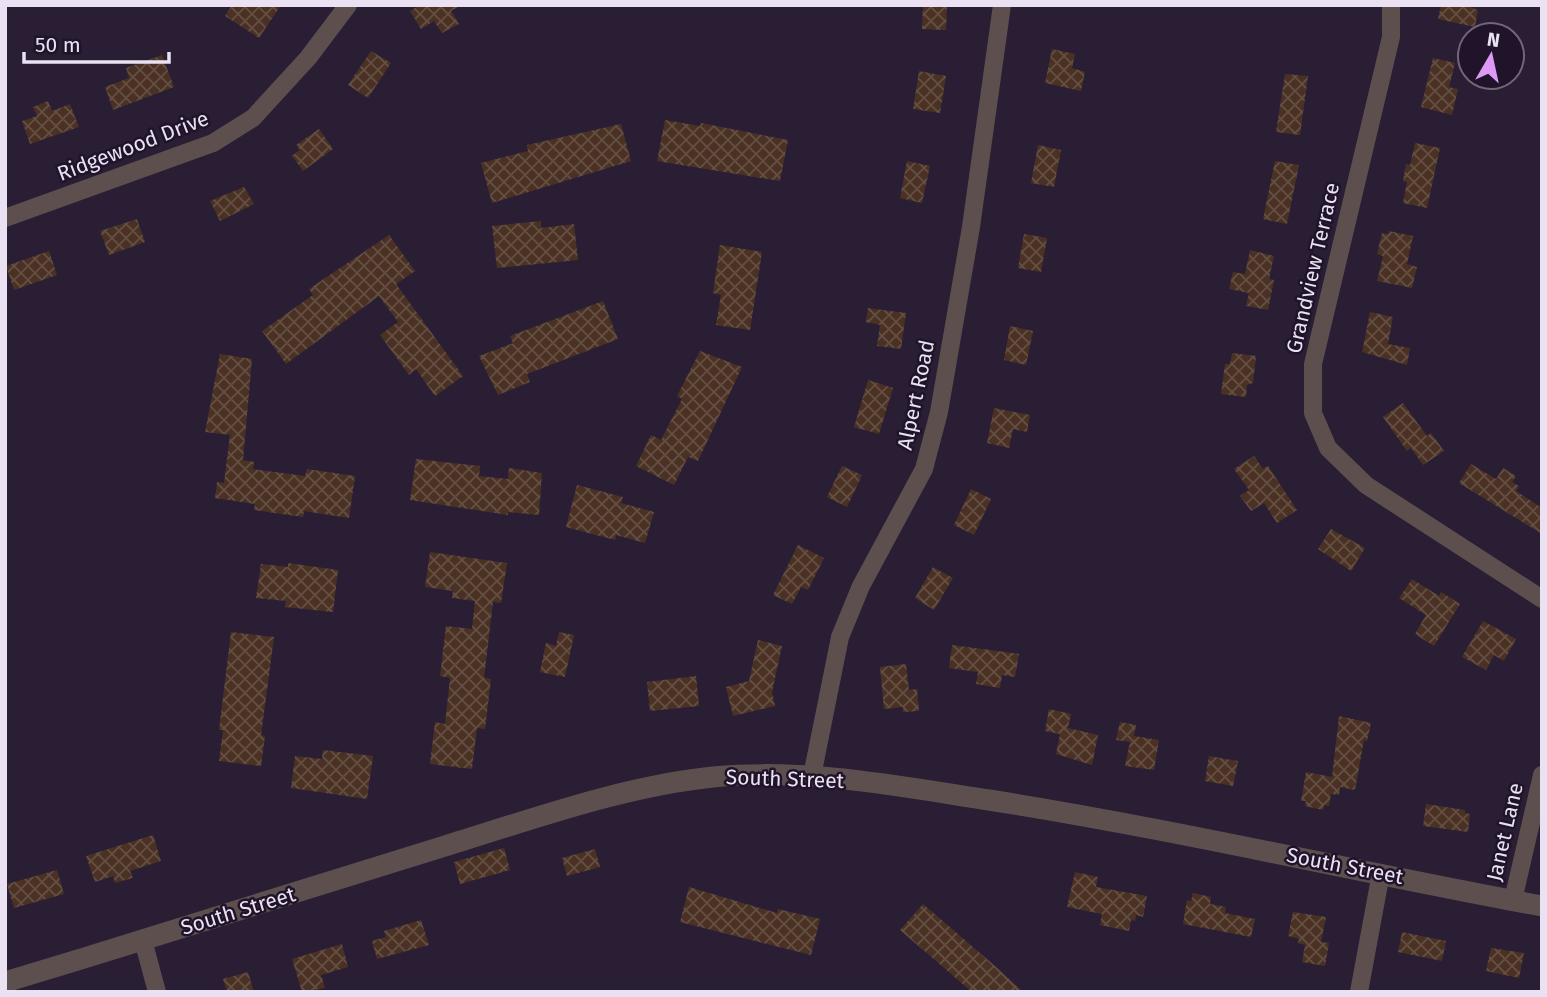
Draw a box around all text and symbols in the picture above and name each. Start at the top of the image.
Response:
scale bar [24,21,170,65]
north arrow [1456,21,1526,91]
text: N [1486,27,1502,52]
text: 50 m [35,32,81,58]
street label: Ridgewood Drive [54,105,212,187]
street label: Grandview Terrace [1281,180,1345,356]
street label: Alpert Road [892,338,940,452]
street label: South Street [725,764,845,794]
street label: Janet Lane [1481,780,1529,884]
street label: South Street [1284,842,1406,890]
street label: South Street [178,881,299,941]

